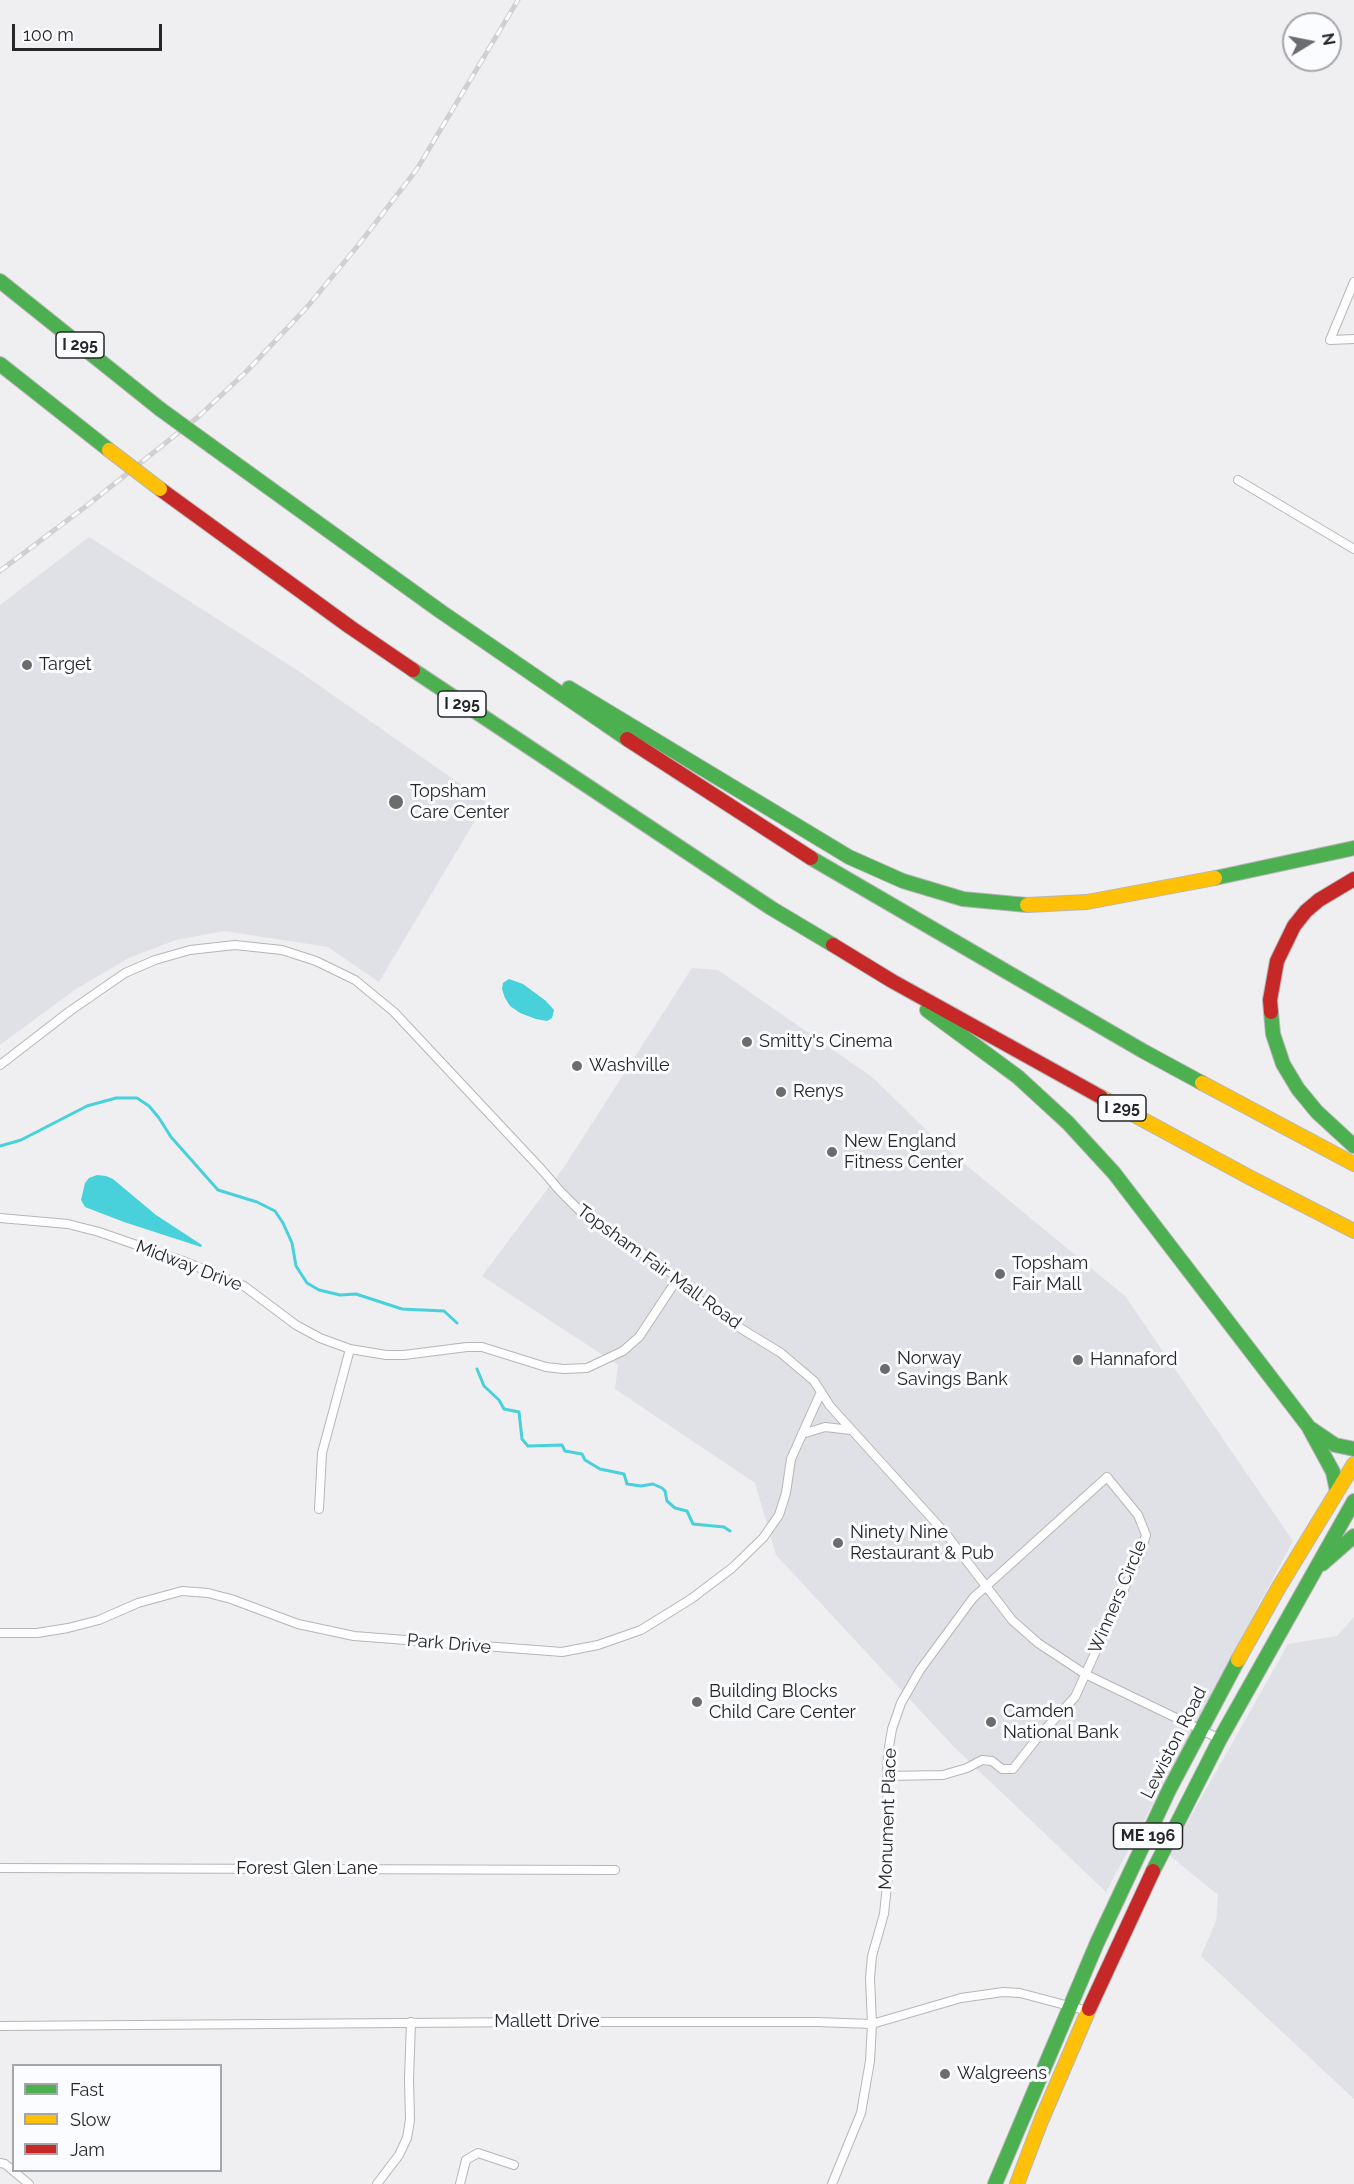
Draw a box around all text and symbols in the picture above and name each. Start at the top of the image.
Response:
scale bar [15,12,165,50]
north arrow [1282,12,1342,72]
text: 100 m [23,24,74,45]
text: N [1318,31,1339,47]
road number: I 295 [56,332,104,358]
place label: Target [39,654,92,676]
marker: Target [20,658,34,672]
road number: I 295 [438,691,486,717]
place label: Topsham Care Center [410,781,509,824]
marker: Topsham Care Center [387,793,405,811]
place label: Smitty's Cinema [759,1031,893,1053]
marker: Smitty's Cinema [740,1035,754,1049]
place label: Washville [589,1055,670,1077]
marker: Washville [570,1059,584,1073]
place label: Renys [793,1081,844,1103]
marker: Renys [774,1085,788,1099]
road number: I 295 [1098,1095,1146,1121]
place label: New England Fitness Center [844,1131,964,1174]
marker: New England Fitness Center [825,1145,839,1159]
street label: Topsham Fair Mall Road [573,1200,745,1334]
street label: Midway Drive [133,1236,245,1296]
place label: Topsham Fair Mall [1012,1253,1088,1296]
marker: Topsham Fair Mall [993,1267,1007,1281]
place label: Norway Savings Bank [897,1348,1008,1390]
place label: Hannaford [1090,1349,1177,1371]
marker: Hannaford [1071,1353,1085,1367]
marker: Norway Savings Bank [878,1362,892,1376]
place label: Ninety Nine Restaurant & Pub [850,1522,994,1564]
marker: Ninety Nine Restaurant & Pub [831,1536,845,1550]
street label: Winners Circle [1084,1537,1152,1657]
street label: Park Drive [406,1630,492,1658]
place label: Building Blocks Child Care Center [709,1681,856,1724]
street label: Lewiston Road [1137,1683,1211,1803]
marker: Building Blocks Child Care Center [690,1695,704,1709]
place label: Camden National Bank [1003,1701,1119,1744]
marker: Camden National Bank [984,1715,998,1729]
street label: Monument Place [875,1748,901,1890]
road number: ME 196 [1114,1823,1182,1849]
street label: Forest Glen Lane [236,1858,378,1880]
street label: Mallett Drive [494,2011,600,2033]
place label: Walgreens [957,2063,1047,2085]
legend [12,2064,222,2172]
marker: Walgreens [938,2067,952,2081]
text: Fast [70,2079,104,2100]
text: Slow [70,2109,111,2130]
text: Jam [70,2139,105,2160]

